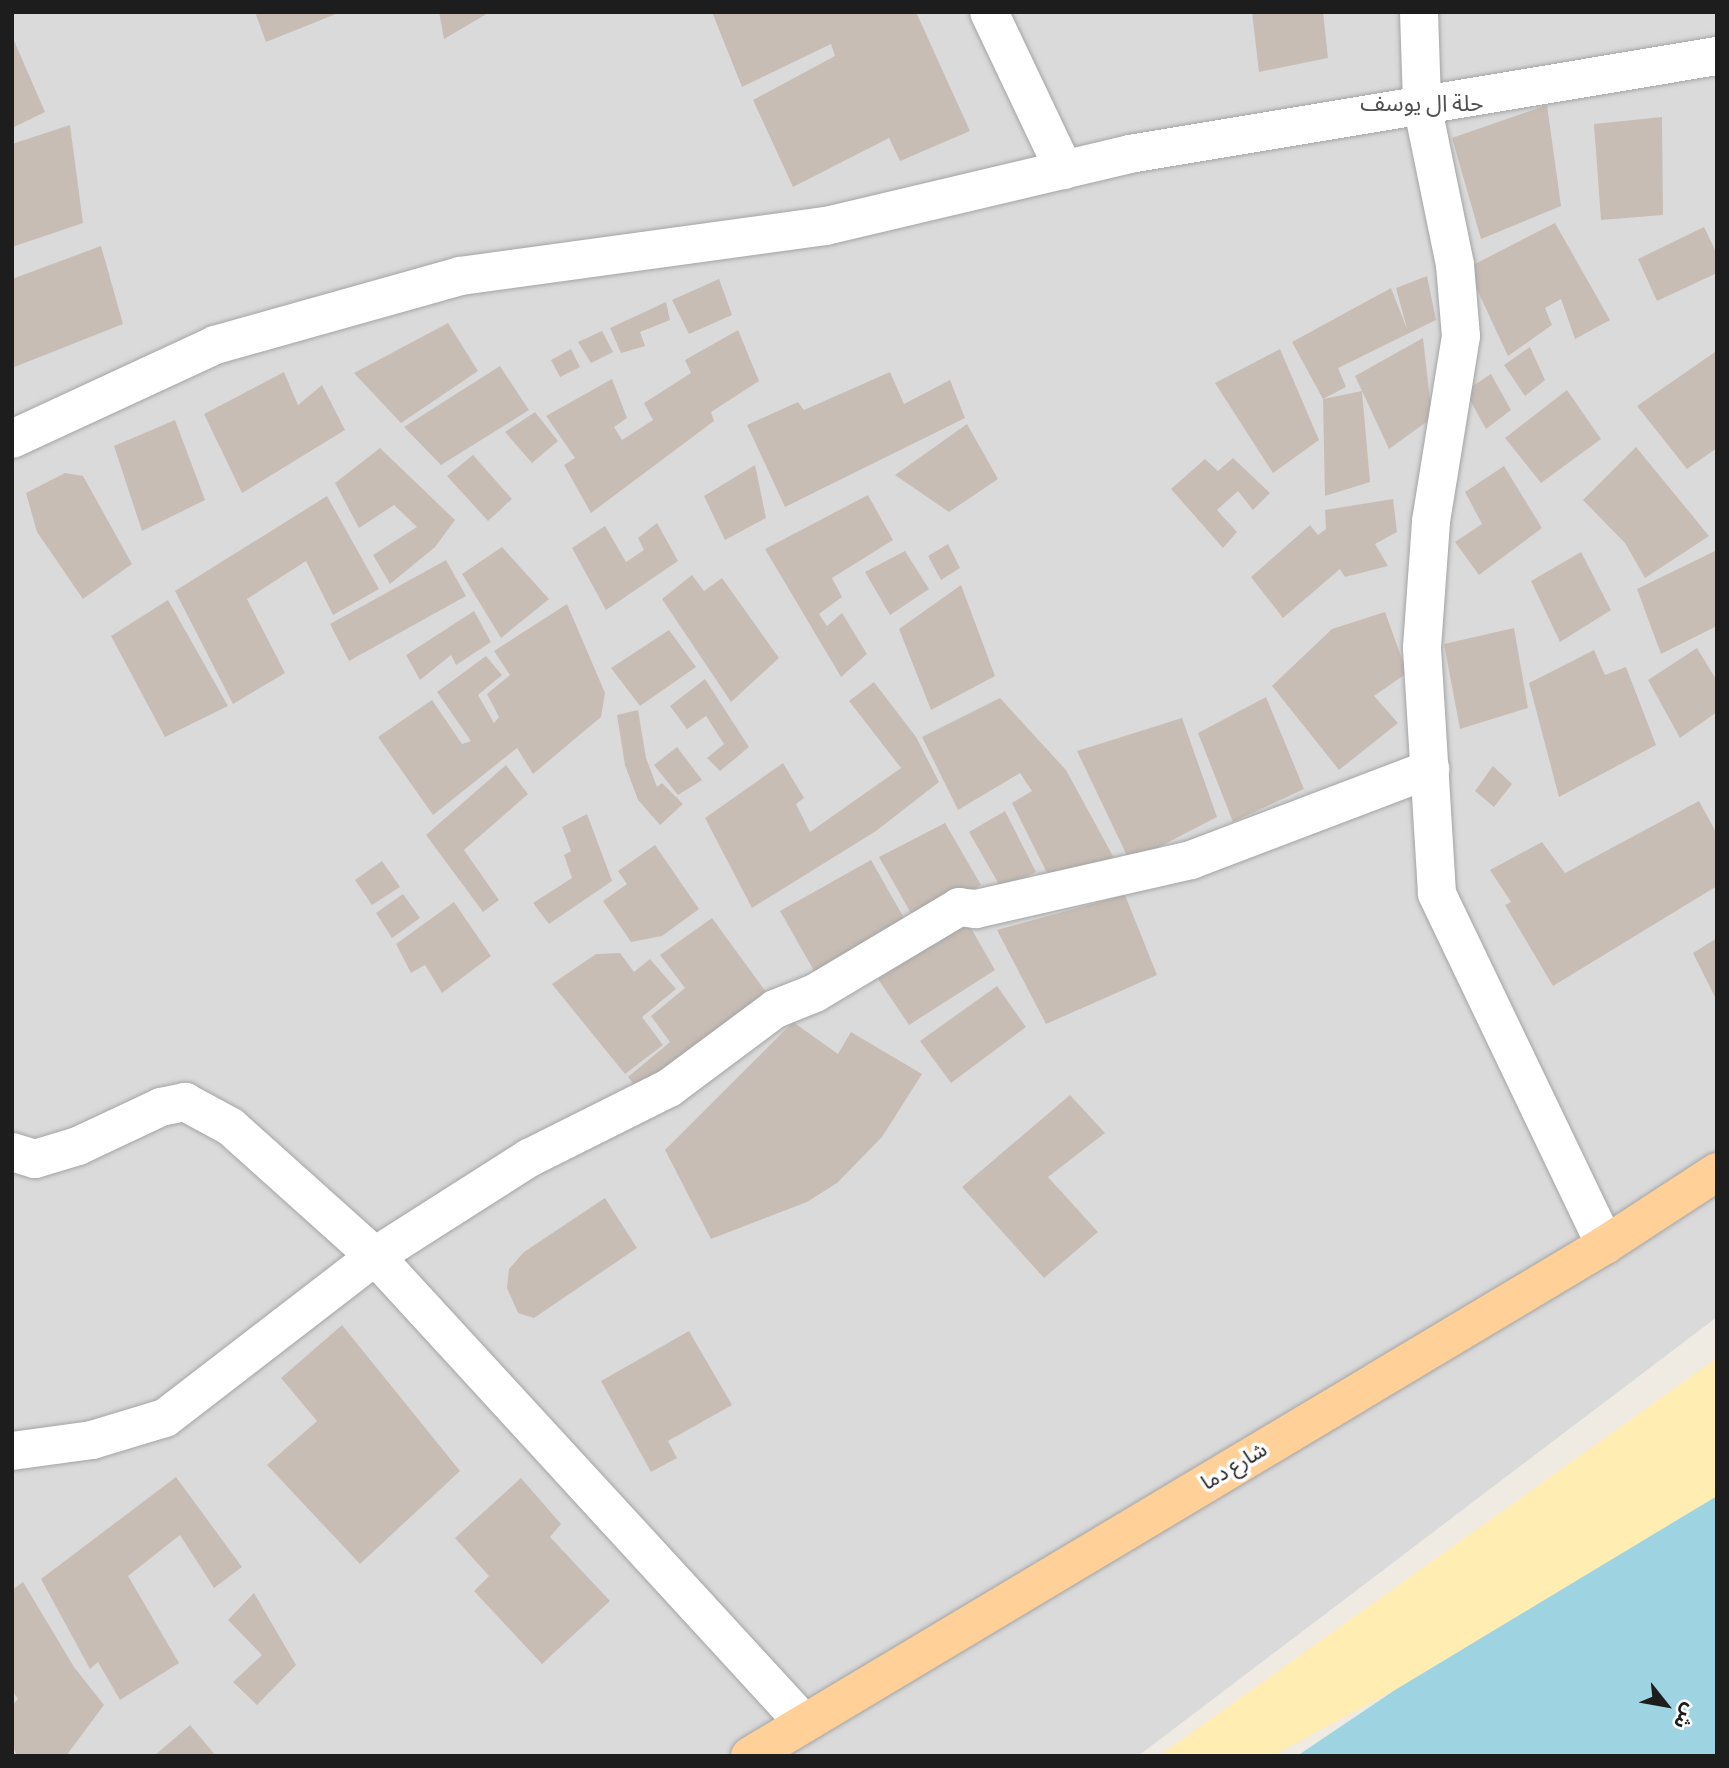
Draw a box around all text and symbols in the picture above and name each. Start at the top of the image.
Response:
district label: حلة ال يوسف [1360,90,1484,118]
street label: شارع دما [1197,1437,1271,1495]
north arrow [1631,1670,1701,1740]
text: ش [1666,1698,1703,1734]

